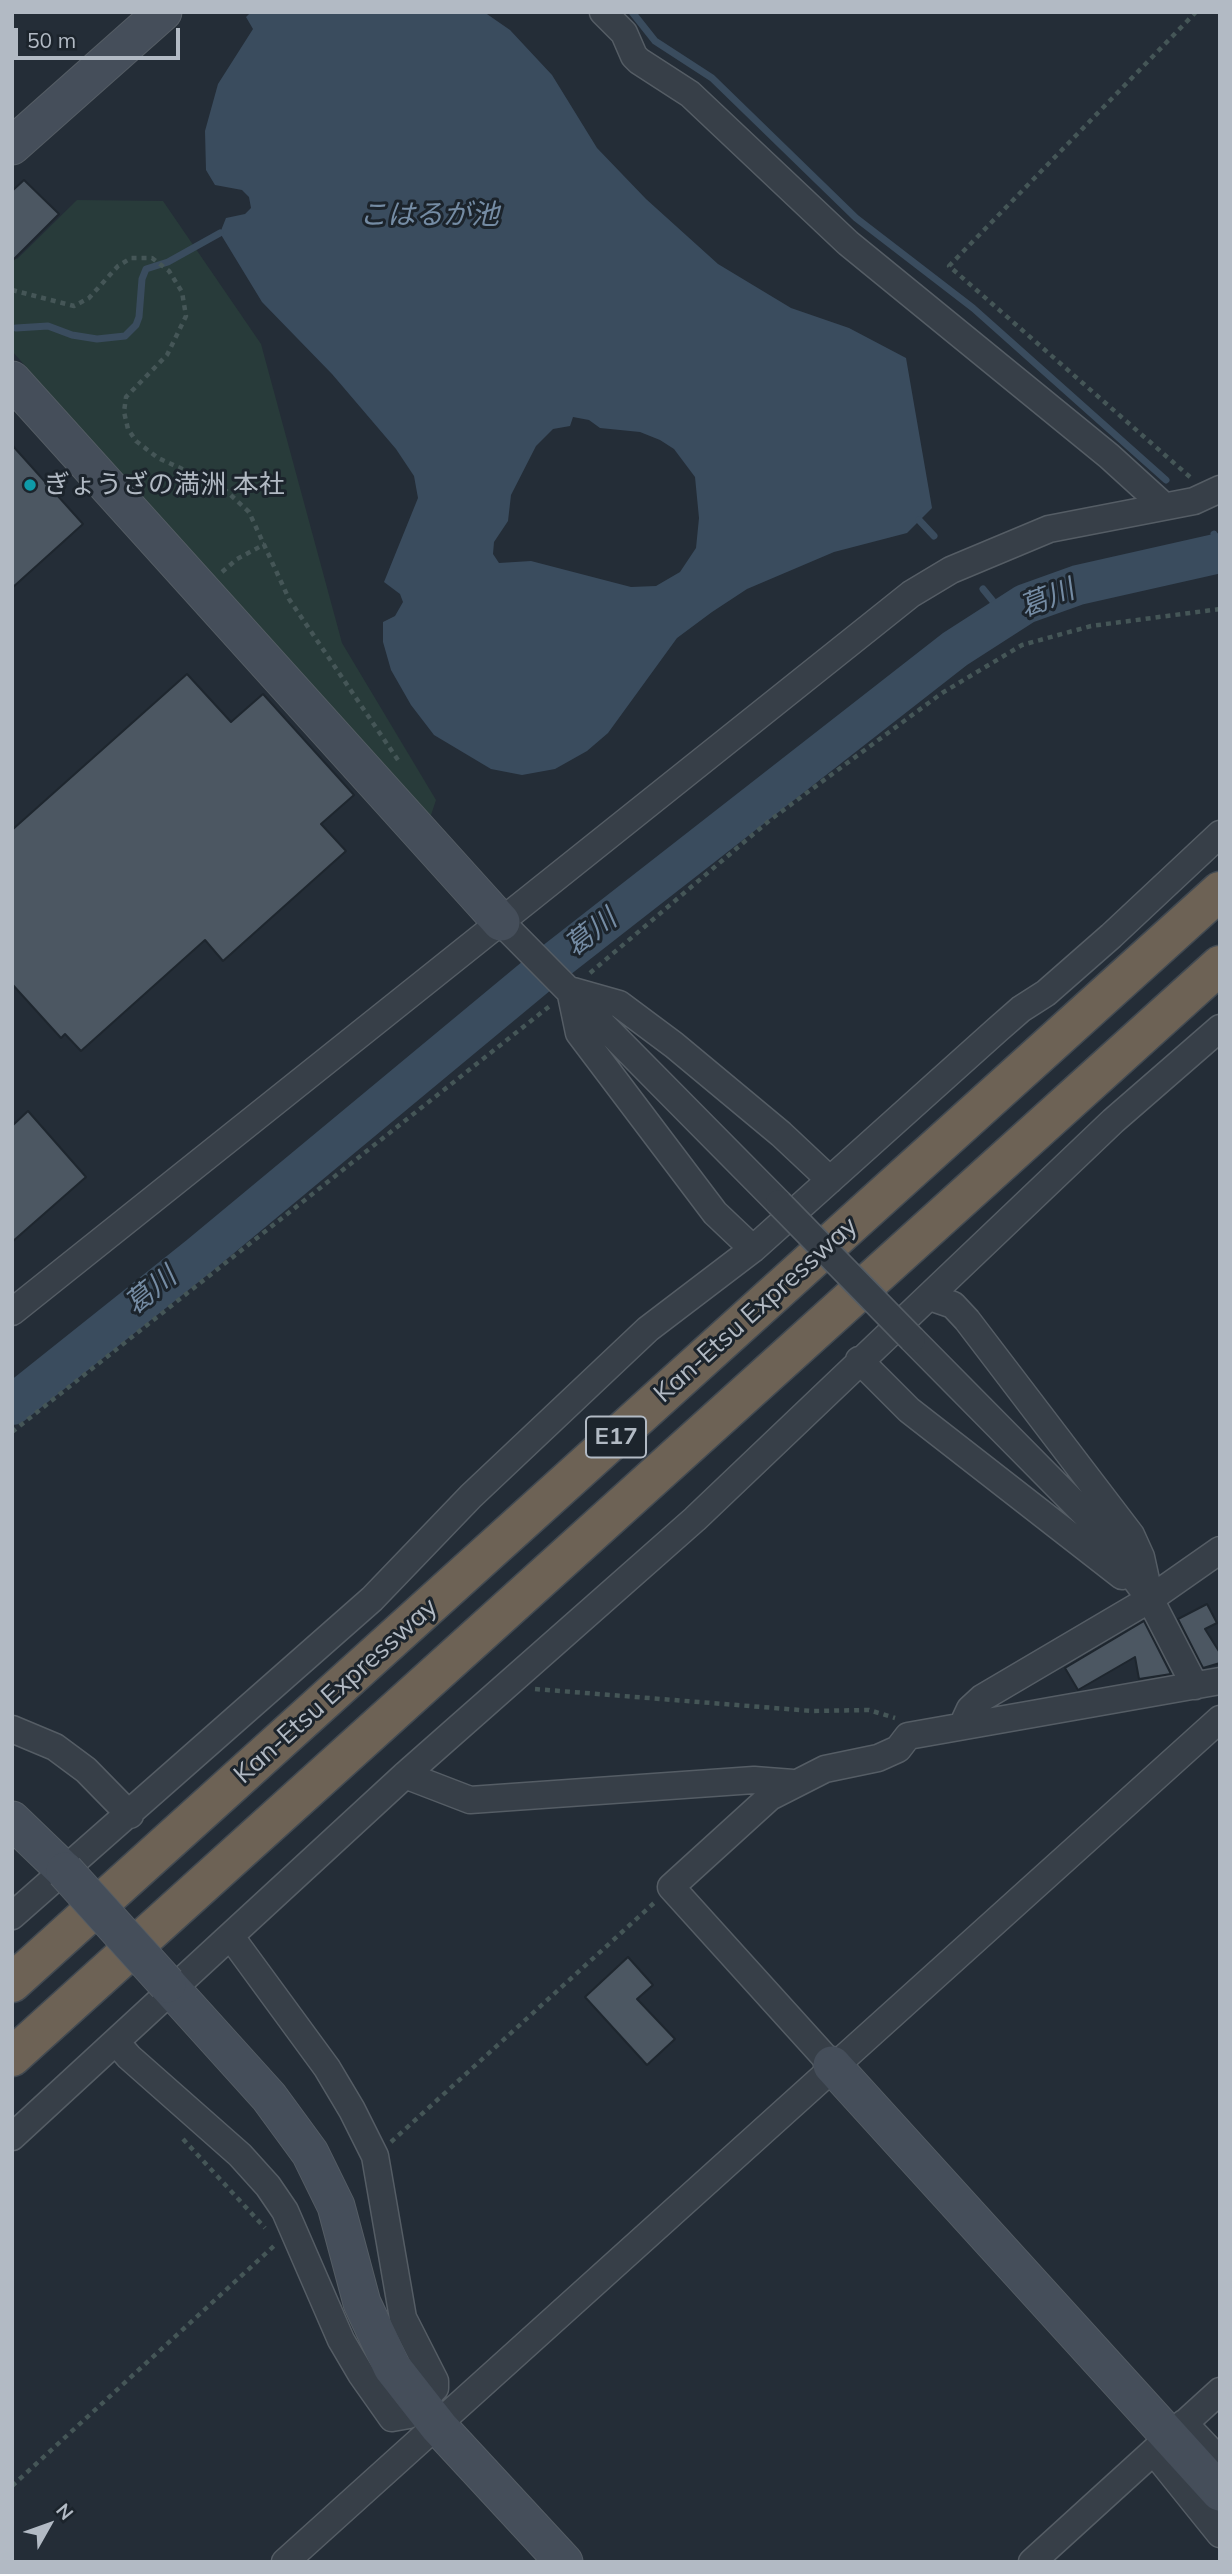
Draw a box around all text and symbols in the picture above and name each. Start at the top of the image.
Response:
scale bar [18,14,184,58]
text: 50 m [27,27,76,53]
water label: こはるが池 [359,199,499,233]
place label: ぎょうざの満洲 本社 [44,469,285,501]
marker: ぎょうざの満洲 本社 [22,477,38,493]
water label: 葛川 [1015,573,1079,625]
water label: 葛川 [559,903,623,963]
street label: Kan-Etsu Expressway [648,1211,864,1409]
water label: 葛川 [119,1260,183,1322]
road number: E17 [586,1416,646,1457]
street label: Kan-Etsu Expressway [228,1592,444,1790]
north arrow [14,2490,84,2560]
text: N [51,2498,79,2525]

